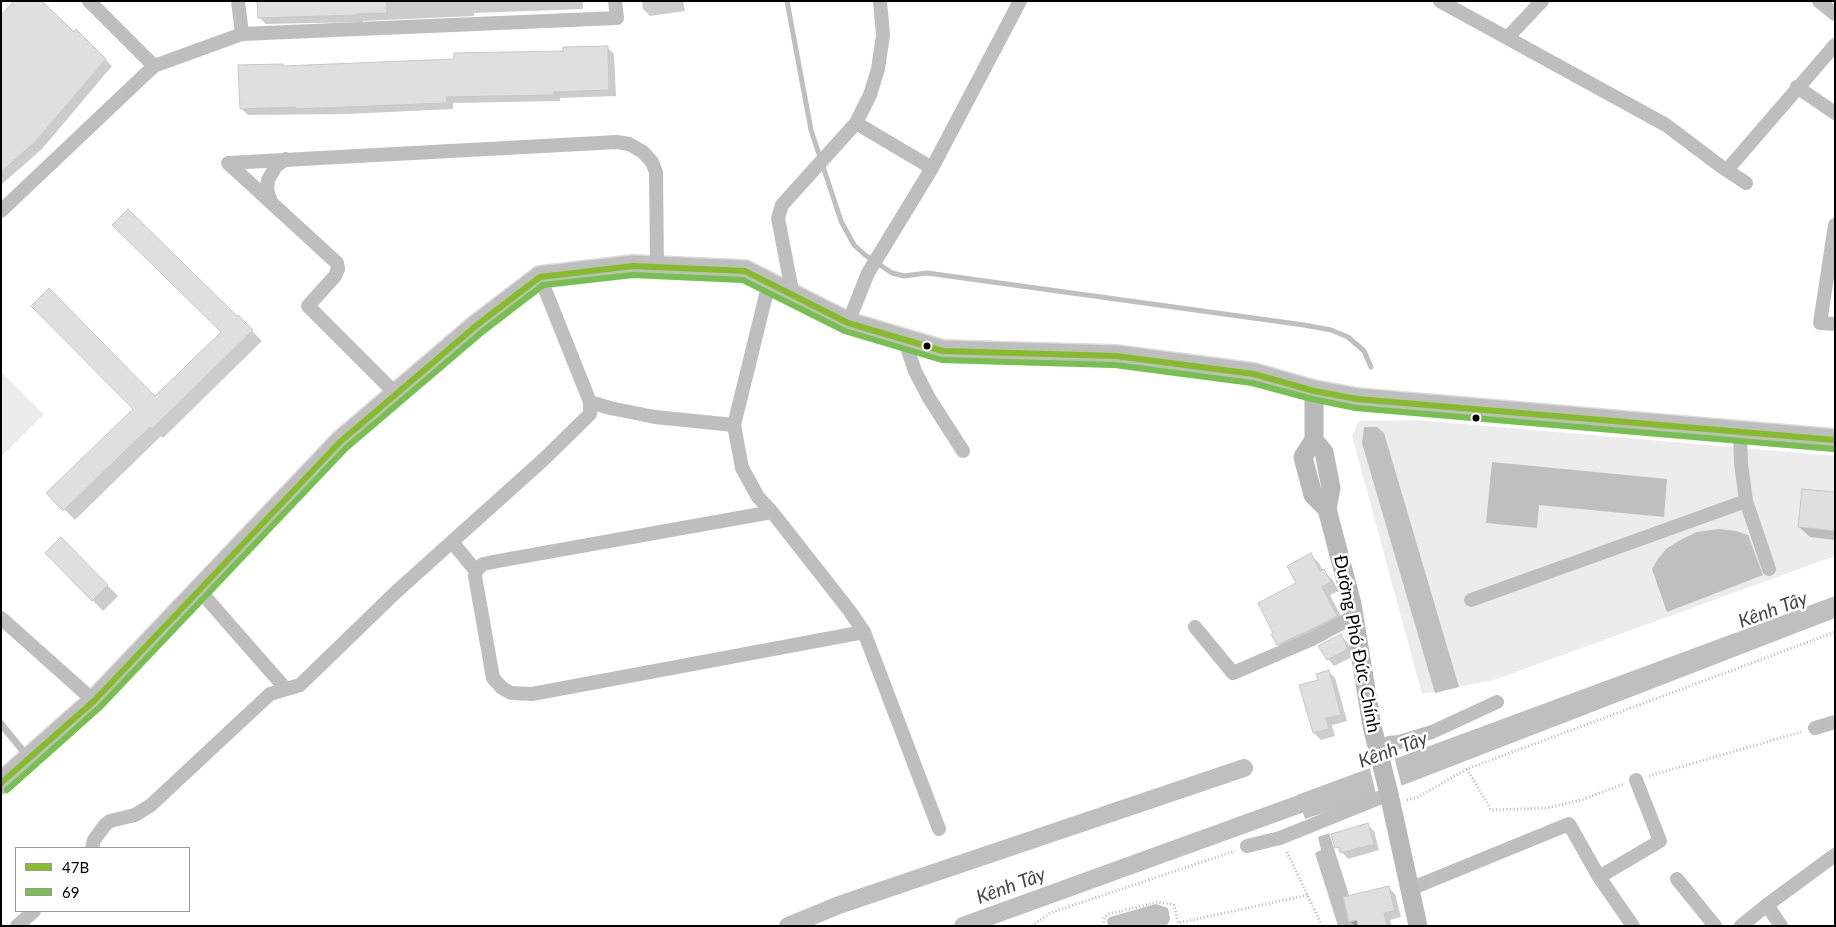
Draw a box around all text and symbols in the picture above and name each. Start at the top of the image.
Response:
unlabelled marker [922,341,932,351]
unlabelled marker [1471,413,1481,423]
street label: Đường Phó Đức Chính [1329,553,1385,735]
water label: Kênh Tây [1735,587,1811,633]
water label: Kênh Tây [1355,727,1431,773]
legend [15,847,190,912]
text: 47B [62,858,89,876]
water label: Kênh Tây [973,863,1049,909]
text: 69 [62,883,79,901]

